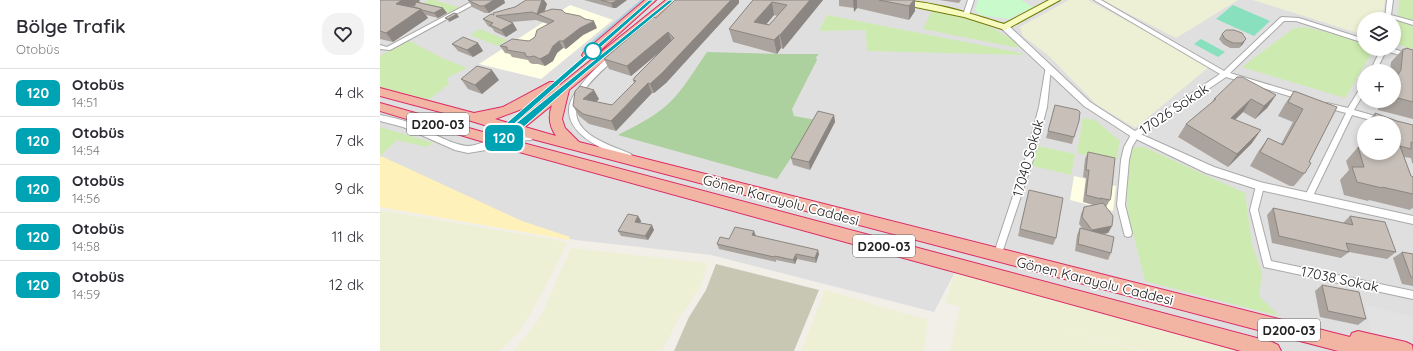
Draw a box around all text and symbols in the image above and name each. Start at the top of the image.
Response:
map controls [1357,12,1401,160]
button: layers [1357,12,1401,56]
button: heart [322,13,364,55]
text: Bölge Trafik [16,14,126,38]
text: Otobüs [16,41,60,57]
unlabelled marker [584,42,602,60]
button: + [1357,64,1401,108]
text: Otobüs [72,75,124,94]
street label: 17026 Sokak [1136,79,1212,139]
text: 4 dk [335,83,364,102]
text: 120 [27,84,49,102]
text: 14:51 [72,94,98,110]
road number: D200-03 [407,113,469,135]
button: − [1357,116,1401,160]
street label: 17040 Sokak [1008,117,1048,199]
text: Otobüs [72,123,124,142]
line badge: 120 [481,125,527,151]
text: 120 [493,129,515,147]
text: 7 dk [335,131,364,150]
text: 120 [27,132,49,150]
text: 14:54 [72,142,100,158]
street label: Gönen Karayolu Caddesi [701,170,861,230]
text: Otobüs [72,171,124,190]
text: 9 dk [334,179,364,198]
text: 120 [27,180,49,198]
text: 14:56 [72,190,100,206]
text: Otobüs [72,219,124,238]
text: 11 dk [332,227,364,246]
text: 120 [27,228,49,246]
road number: D200-03 [853,235,915,257]
text: 14:58 [72,238,100,254]
street label: Gönen Karayolu Caddesi [1015,253,1175,309]
street label: 17038 Sokak [1299,262,1381,296]
text: Otobüs [72,267,124,286]
text: 12 dk [329,275,364,294]
text: 120 [27,276,49,294]
text: 14:59 [72,286,100,302]
road number: D200-03 [1258,319,1320,341]

